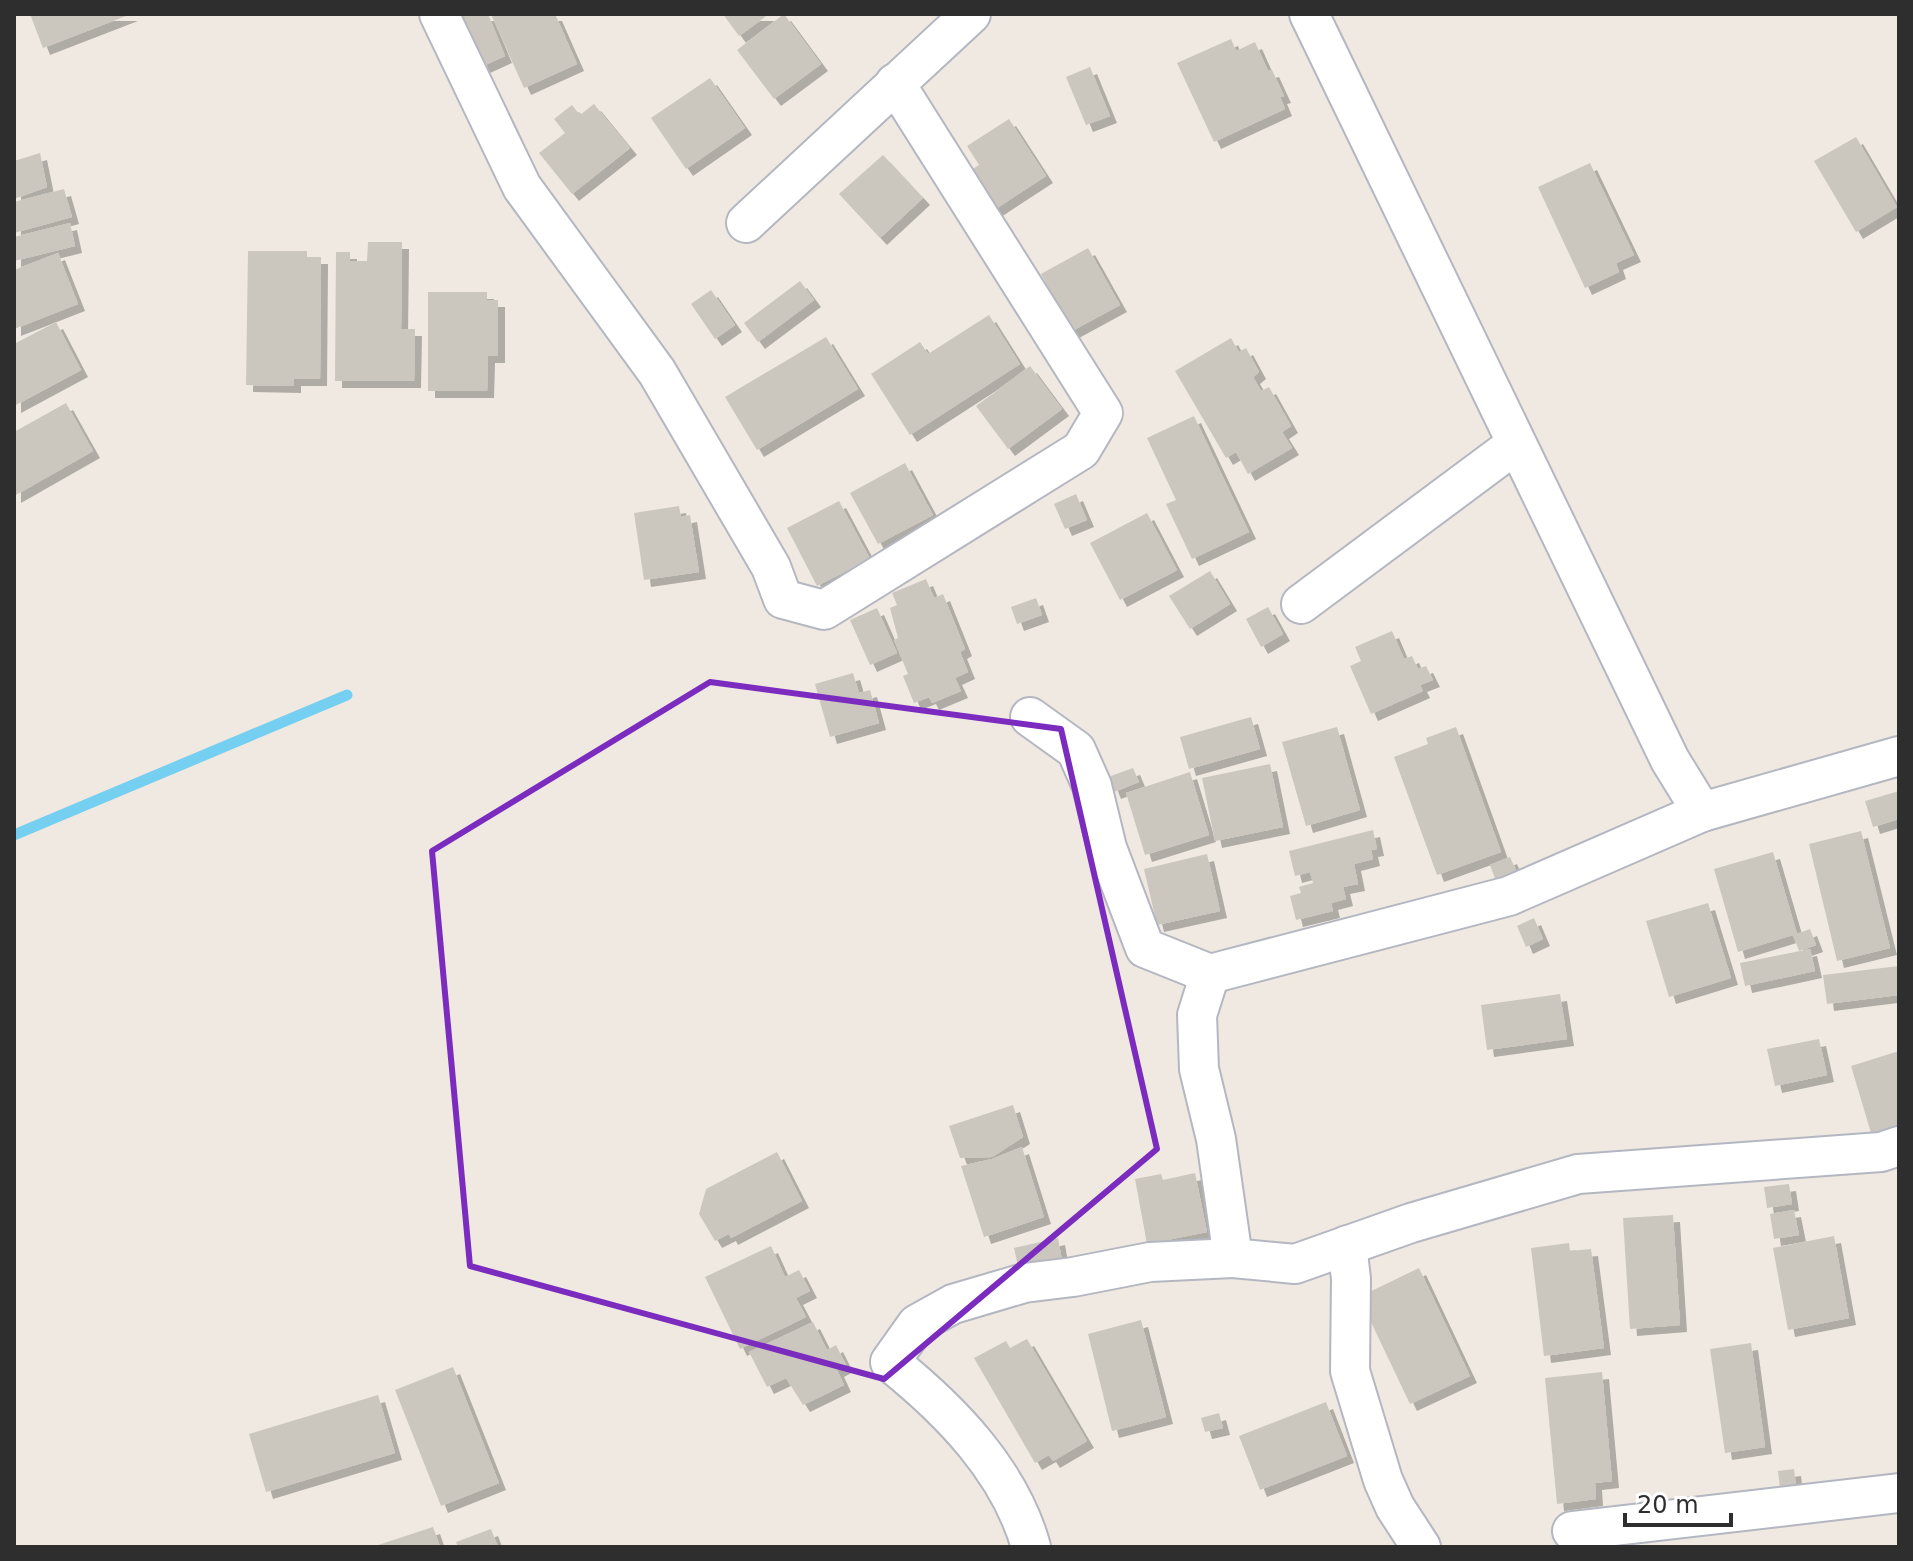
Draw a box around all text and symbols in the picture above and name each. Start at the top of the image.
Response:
scale bar [1625,1477,1731,1527]
text: 20 m [1637,1491,1699,1519]

